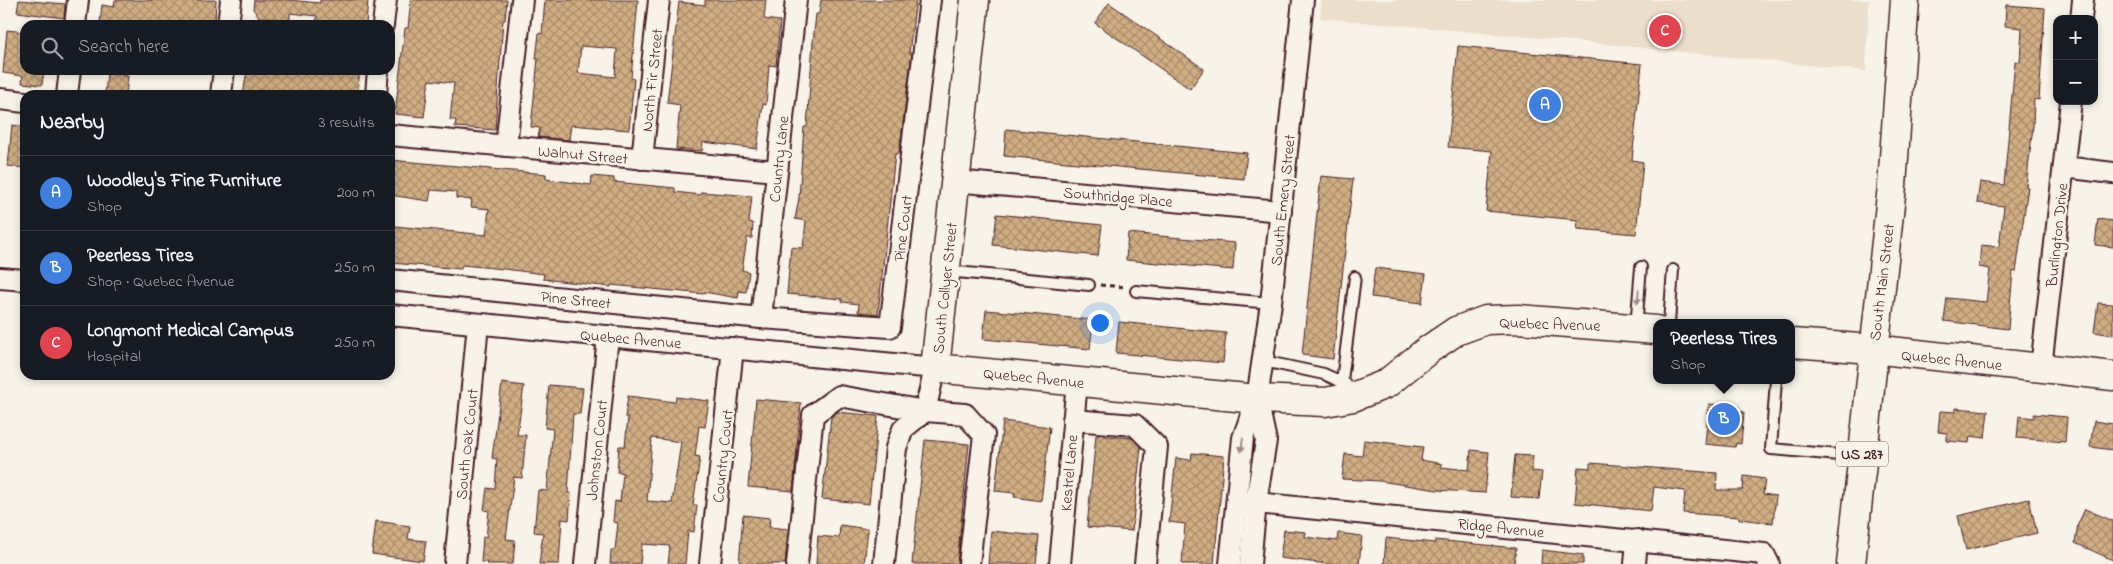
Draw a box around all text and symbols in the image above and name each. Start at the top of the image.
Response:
pin: C [1649,12,1681,50]
map controls [2053,15,2098,105]
button: + [2053,15,2098,60]
search box [20,20,395,75]
street label: North Fir Street [636,27,670,133]
icon: search [38,34,66,62]
text: Search here [78,34,169,61]
button: − [2053,60,2098,105]
pin: A [1529,86,1561,124]
text: Nearby [40,108,104,138]
text: 3 results [319,111,375,135]
street label: Country Lane [764,114,797,204]
street label: South Emery Street [1265,133,1303,267]
street label: Walnut Street [537,140,630,172]
text: Woodley's Fine Furniture [87,168,281,195]
text: A [51,181,61,205]
text: 200 m [337,181,375,205]
street label: Southridge Place [1062,181,1174,215]
street label: Burlington Drive [2040,181,2075,289]
street label: Pine Court [888,193,920,263]
text: Shop [87,195,122,219]
street label: South Collyer Street [927,221,965,355]
street label: South Main Street [1864,222,1902,342]
text: Peerless Tires [87,243,194,270]
text: B [51,256,61,280]
text: 250 m [335,256,375,280]
text: Shop · Quebec Avenue [87,270,234,294]
street label: Pine Street [539,285,613,317]
one-way arrow [1634,289,1642,305]
your location [1087,310,1113,336]
street label: Quebec Avenue [1499,311,1602,339]
text: Longmont Medical Campus [87,318,294,345]
popup [1653,319,1795,384]
street label: Quebec Avenue [579,324,683,356]
text: Peerless Tires [1671,326,1777,353]
text: C [52,331,60,355]
text: 250 m [335,331,375,355]
street label: Quebec Avenue [1900,344,2004,378]
text: Hospital [87,345,141,369]
text: Shop [1671,353,1705,377]
street label: Quebec Avenue [982,362,1086,396]
street label: South Oak Court [450,387,486,501]
street label: Johnston Court [581,398,615,502]
pin: B [1708,400,1740,438]
street label: Country Court [707,408,741,504]
street label: Kestrel Lane [1055,433,1085,513]
one-way arrow [1238,437,1246,453]
road number: US 287 [1836,442,1888,466]
street label: Ridge Avenue [1456,513,1546,546]

